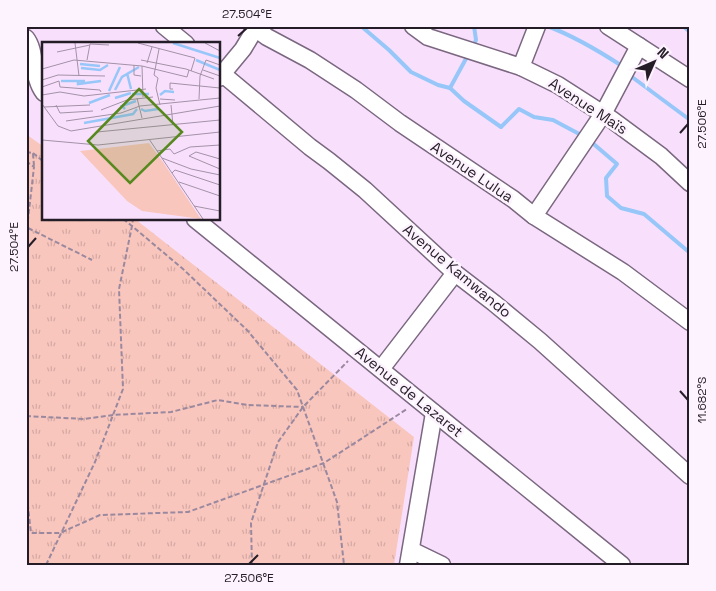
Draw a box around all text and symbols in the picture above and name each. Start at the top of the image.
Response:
text: 27.504°E [222,6,272,22]
north arrow [628,38,678,88]
inset map [42,42,220,220]
text: N [654,43,673,62]
street label: Avenue Maïs [545,73,631,138]
text: 27.506°E [694,99,710,149]
street label: Avenue Lulua [427,137,518,206]
street label: Avenue Kamwando [399,220,516,322]
text: 27.504°E [6,222,22,272]
street label: Avenue de Lazaret [352,342,467,441]
text: 11.682°S [694,377,710,423]
text: 27.506°E [224,570,274,586]

